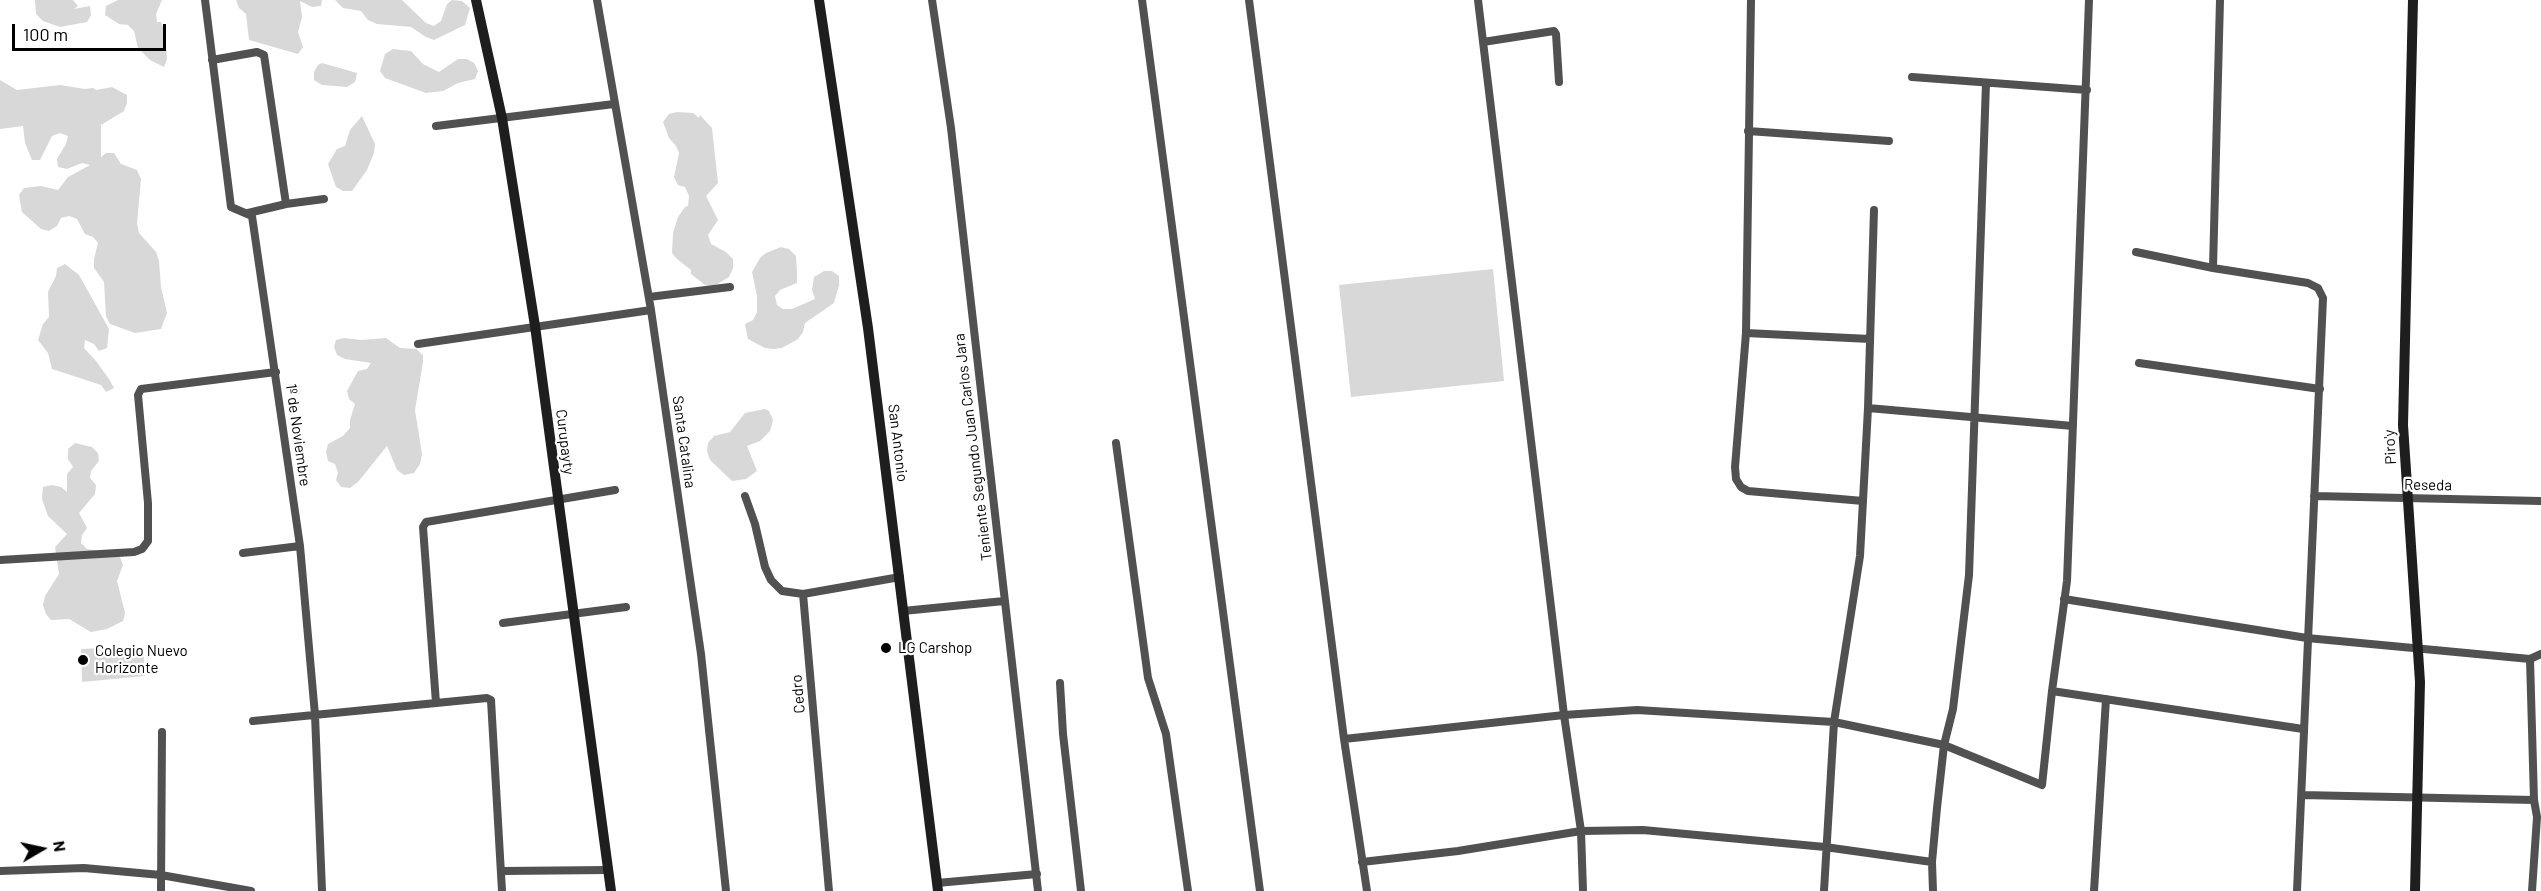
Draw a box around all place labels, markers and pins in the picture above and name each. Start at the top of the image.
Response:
place label: LG Carshop [898,639,972,657]
marker: LG Carshop [879,641,893,655]
place label: Colegio Nuevo Horizonte [95,642,188,677]
marker: Colegio Nuevo Horizonte [76,653,90,667]

